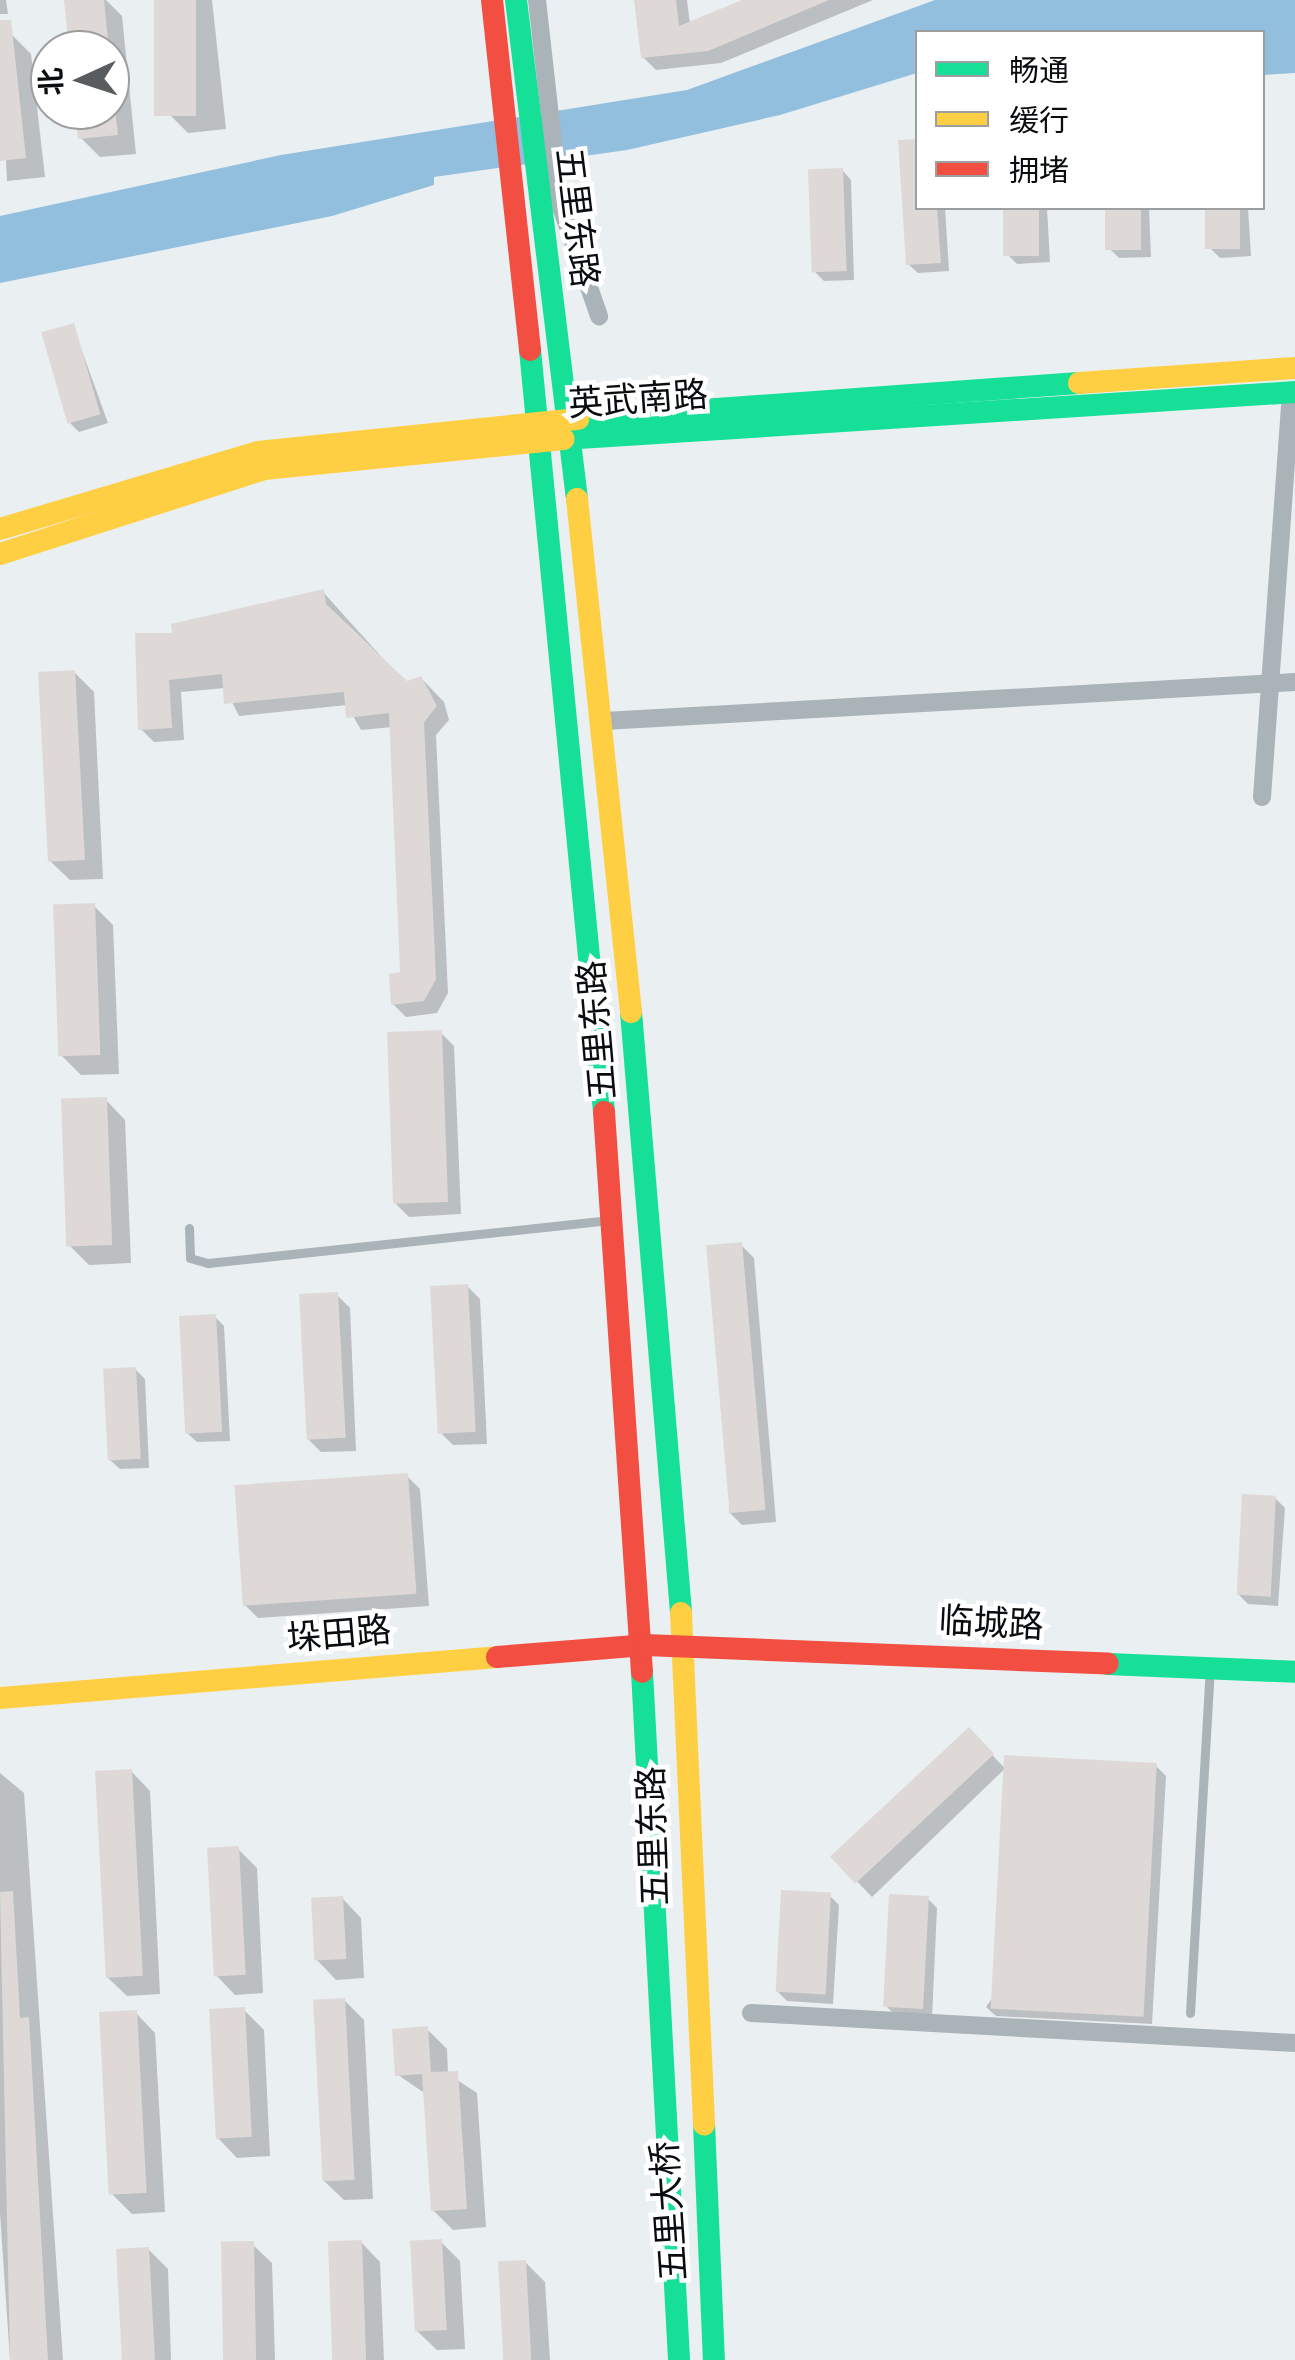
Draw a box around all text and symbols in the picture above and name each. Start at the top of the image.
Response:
north arrow [30,30,130,130]
legend [915,30,1265,210]
text: 畅通 [1009,51,1069,92]
text: 北 [32,66,72,96]
text: 缓行 [1009,101,1069,142]
street label: 五里东路 [547,146,605,290]
text: 拥堵 [1009,151,1069,192]
street label: 英武南路 [567,374,709,426]
street label: 五里东路 [571,958,625,1102]
street label: 临城路 [937,1600,1045,1648]
street label: 垛田路 [285,1610,393,1660]
street label: 五里东路 [631,1765,677,1907]
street label: 五里大桥 [644,2140,696,2282]

